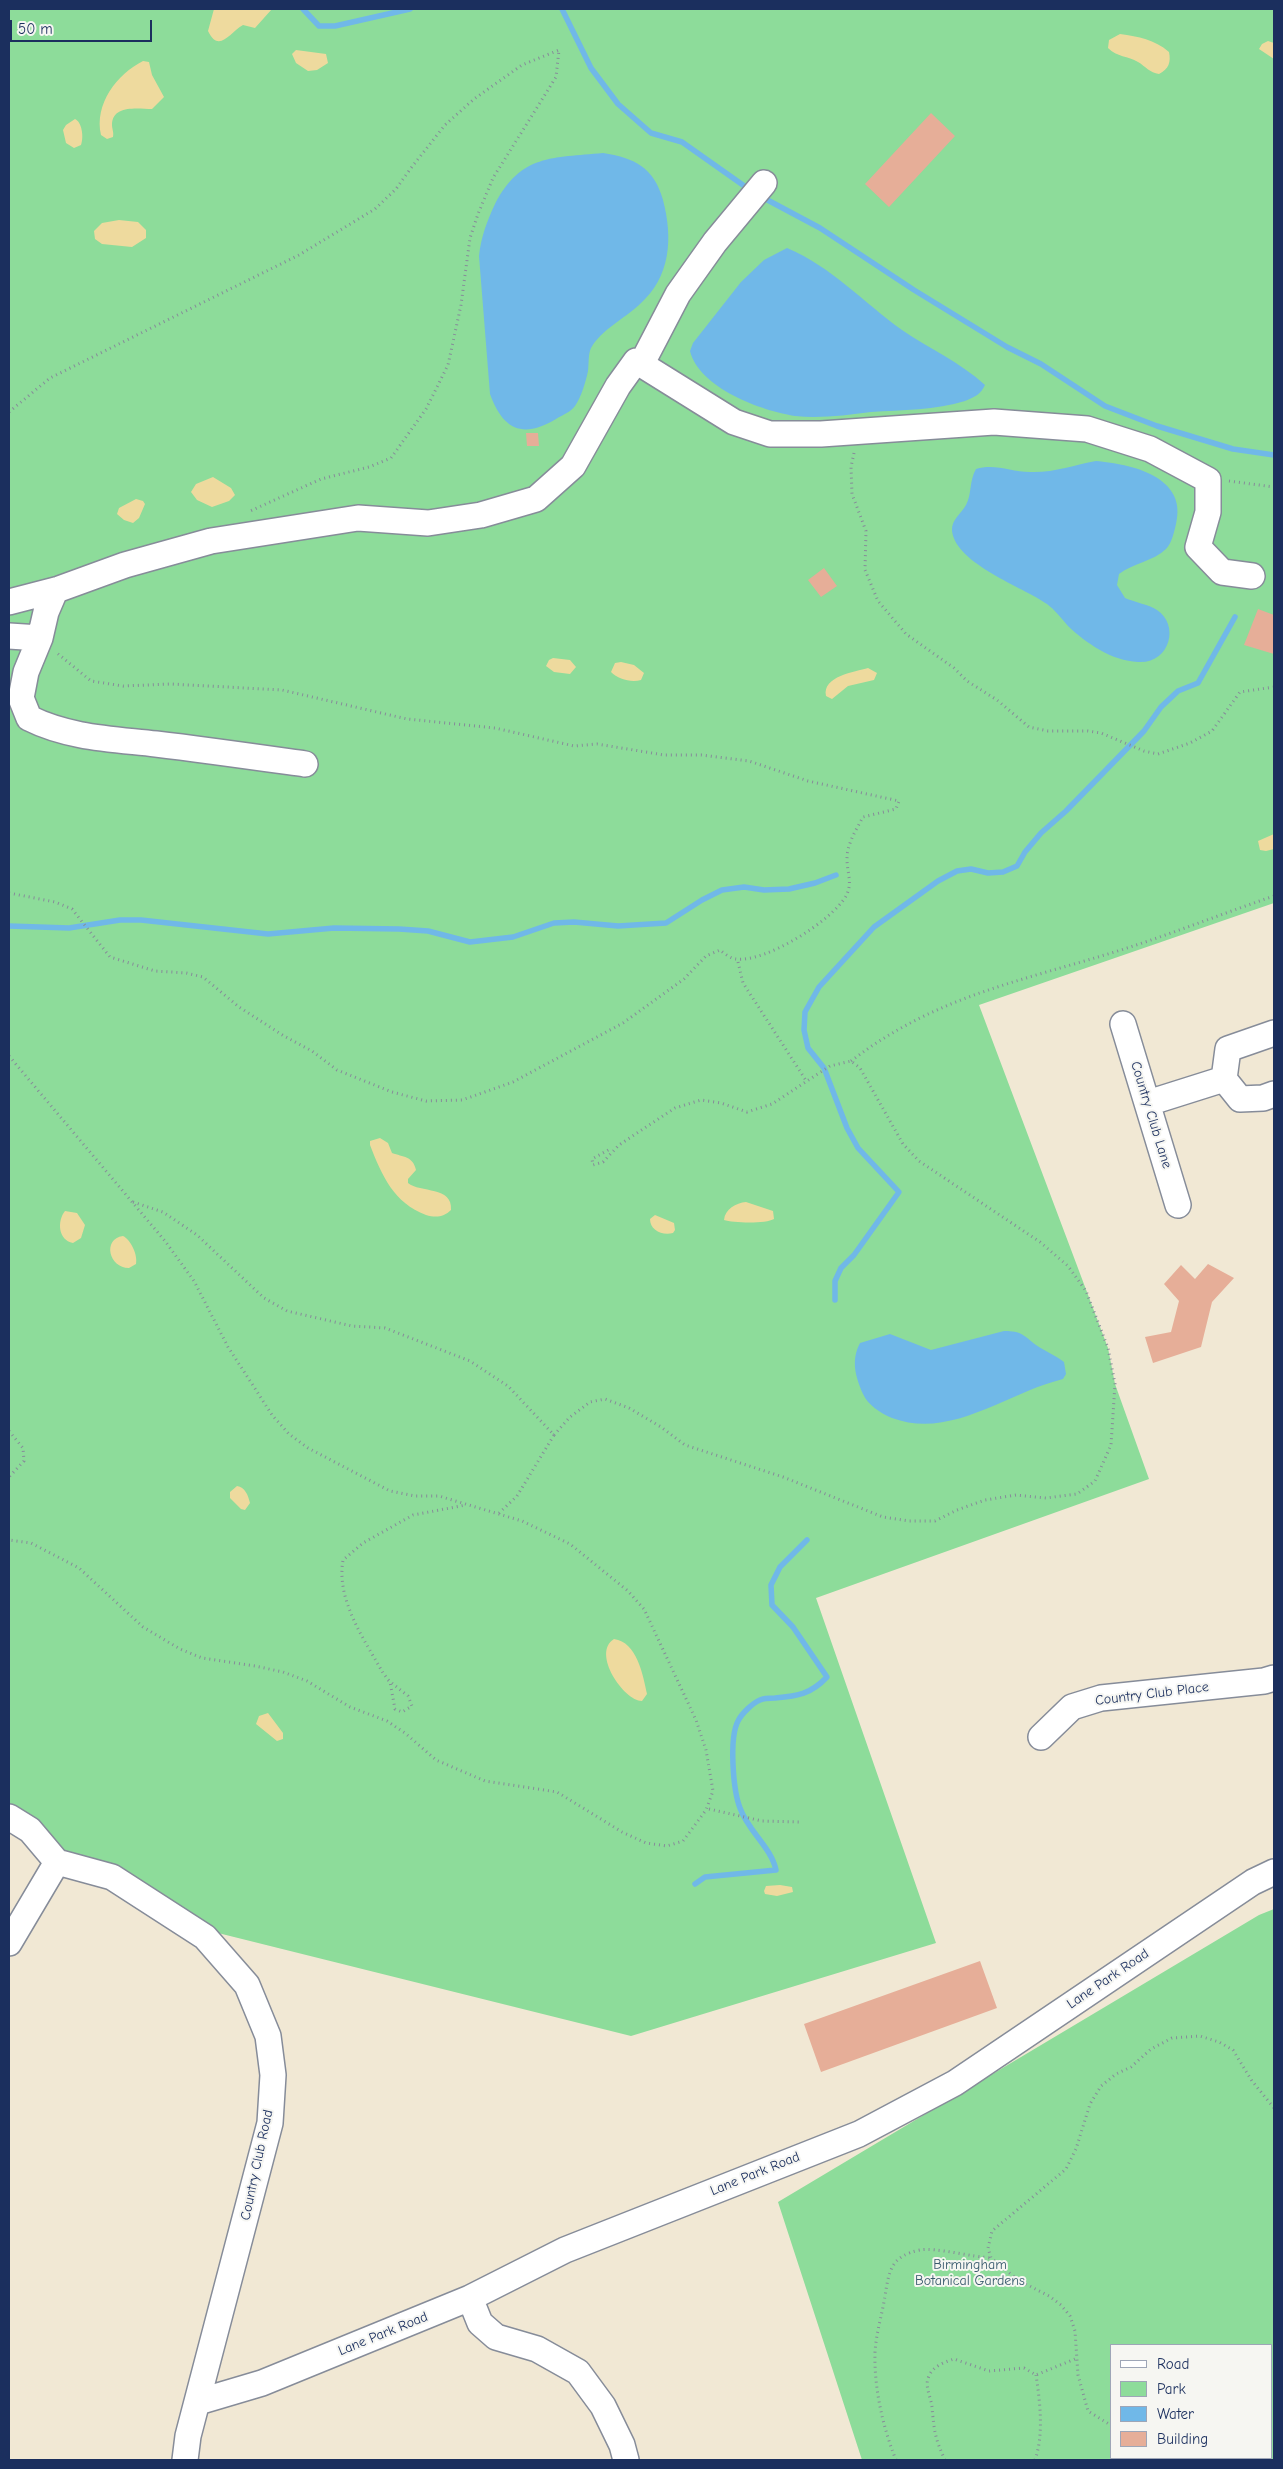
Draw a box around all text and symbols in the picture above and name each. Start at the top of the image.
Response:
scale bar [12,10,155,42]
text: 50 m [18,20,53,38]
street label: Country Club Lane [1127,1059,1175,1171]
street label: Country Club Place [1094,1679,1210,1709]
street label: Lane Park Road [1064,1945,1152,2013]
street label: Country Club Road [237,2108,277,2222]
street label: Lane Park Road [708,2148,802,2200]
park label: Birmingham Botanical Gardens [915,2257,1025,2290]
street label: Lane Park Road [336,2308,430,2360]
legend [1110,2344,1273,2459]
text: Road [1157,2355,1189,2373]
text: Park [1157,2380,1186,2398]
text: Water [1157,2405,1194,2423]
text: Building [1157,2430,1208,2448]

